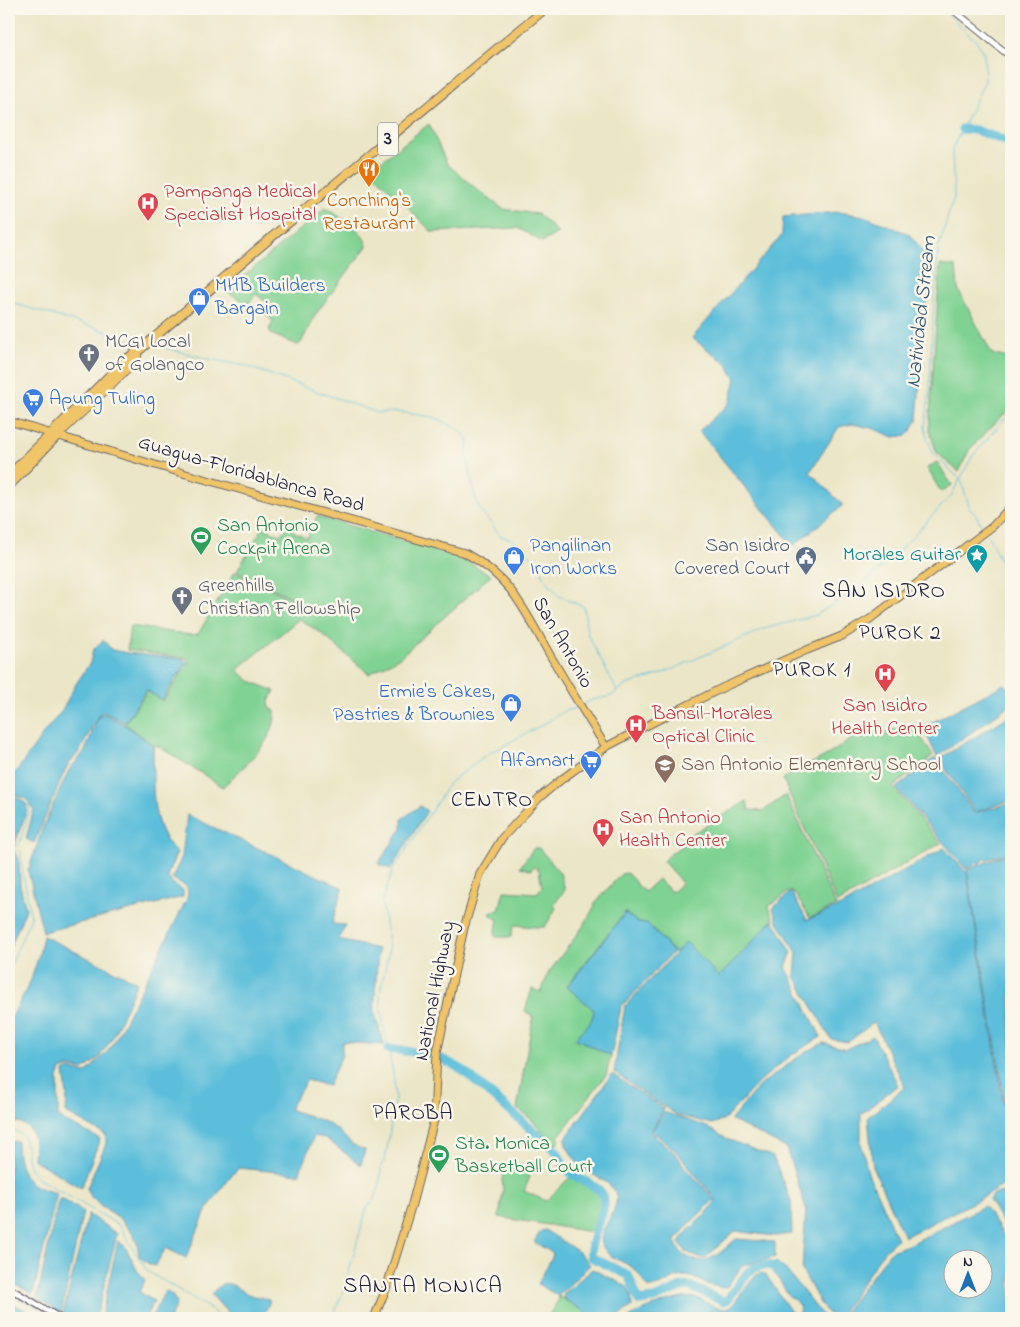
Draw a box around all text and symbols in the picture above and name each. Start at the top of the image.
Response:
road number: 3 [378,122,398,156]
restaurant icon: Conching's Restaurant [357,157,381,188]
place label: Pampanga Medical Specialist Hospital [164,178,316,230]
place label: Conching's Restaurant [323,187,416,239]
hospital icon: Pampanga Medical Specialist Hospital [136,191,160,222]
water label: Natividad Stream [899,234,945,389]
place label: MHB Builders Bargain [214,272,326,325]
shop icon: MHB Builders Bargain [187,286,211,317]
place label: MCGI Local of Golangco [105,328,204,381]
church icon: MCGI Local of Golangco [77,342,101,373]
place label: Apung Tuling [49,385,155,415]
supermarket icon: Apung Tuling [21,387,45,418]
street label: Guagua-Floridablanca Road [134,429,368,522]
place label: San Antonio Cockpit Arena [217,512,330,564]
sports icon: San Antonio Cockpit Arena [189,525,213,556]
place label: Pangilinan Iron Works [530,532,617,584]
place label: San Isidro Covered Court [674,532,790,584]
place label: Morales Guitar [843,541,962,570]
place icon: Morales Guitar [965,543,989,574]
shop icon: Pangilinan Iron Works [502,545,526,576]
public building icon: San Isidro Covered Court [794,545,818,576]
place label: Greenhills Christian Fellowship [198,572,361,624]
district label: SAN ISIDRO [822,576,946,608]
church icon: Greenhills Christian Fellowship [170,585,194,616]
street label: San Antonio [524,592,600,694]
district label: PUROK 2 [859,619,941,649]
district label: PUROK 1 [773,656,851,686]
hospital icon: San Isidro Health Center [873,662,897,693]
place label: Ermie's Cakes, Pastries & Brownies [333,678,495,730]
shop icon: Ermie's Cakes, Pastries & Brownies [499,692,523,723]
place label: San Isidro Health Center [831,692,940,744]
place label: Bansil-Morales Optical Clinic [651,700,773,752]
hospital icon: Bansil-Morales Optical Clinic [624,713,648,744]
place label: Alfamart [500,747,575,776]
supermarket icon: Alfamart [579,749,603,780]
place label: San Antonio Elementary School [681,751,941,780]
school or university icon: San Antonio Elementary School [653,753,677,784]
district label: CENTRO [451,786,533,816]
place label: San Antonio Health Center [619,804,727,856]
hospital icon: San Antonio Health Center [591,817,615,848]
street label: National Highway [408,919,465,1064]
district label: PAROBA [372,1099,454,1129]
place label: Sta. Monica Basketball Court [454,1130,593,1182]
sports icon: Sta. Monica Basketball Court [427,1143,451,1174]
north arrow [942,1250,992,1300]
text: N [963,1252,973,1273]
district label: SANTA MONICA [343,1271,503,1303]

